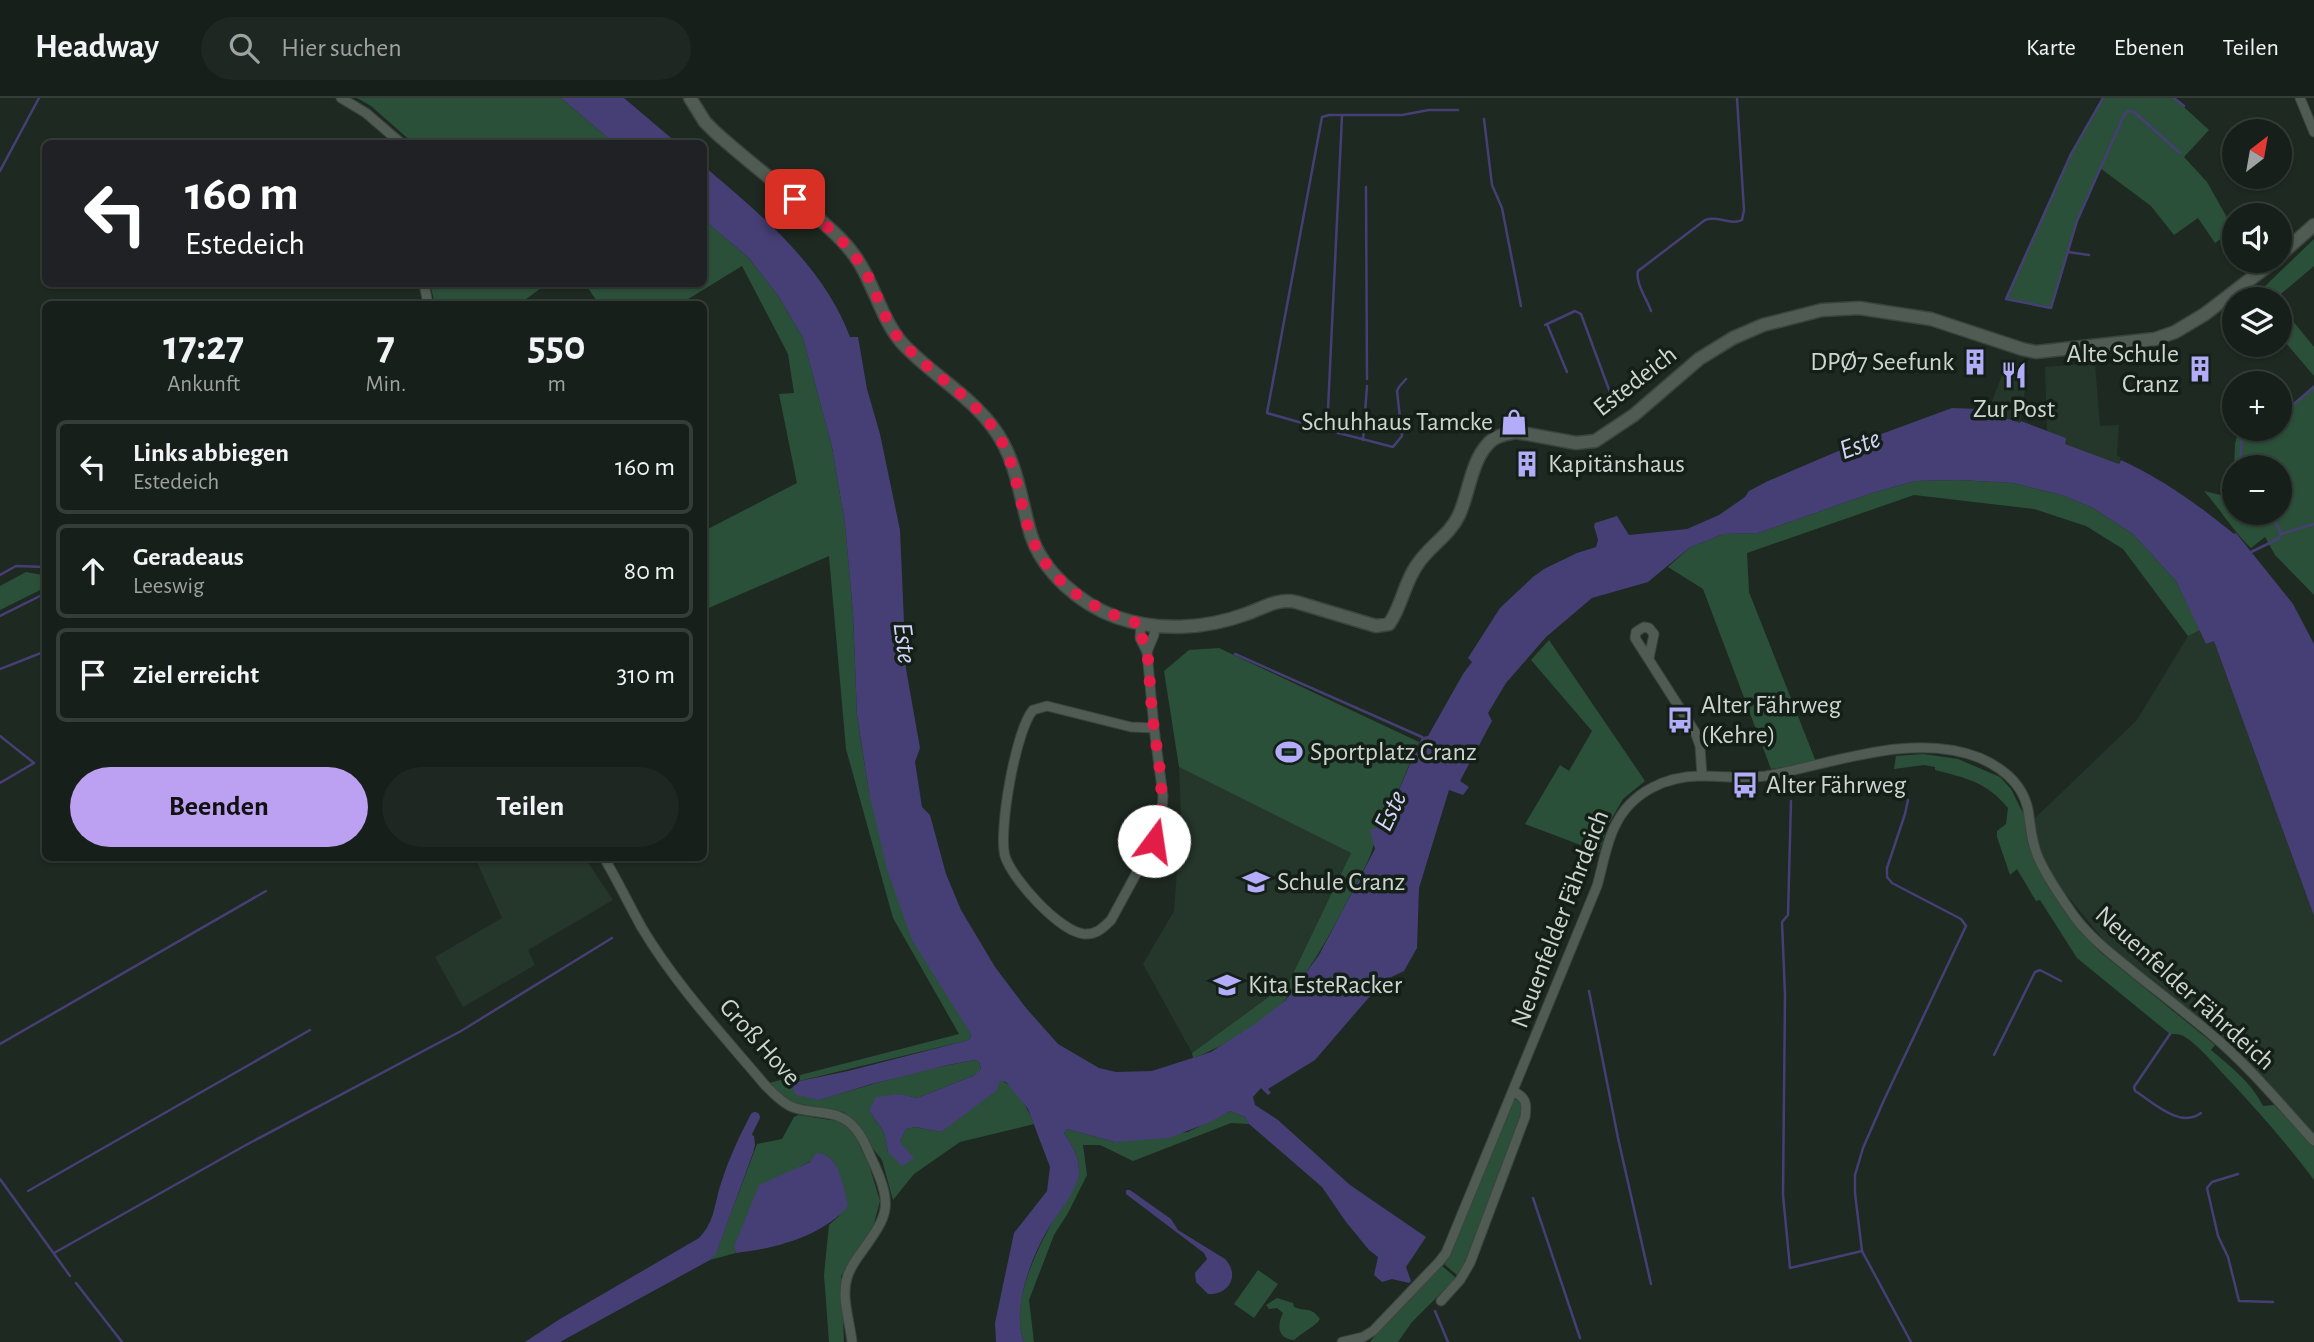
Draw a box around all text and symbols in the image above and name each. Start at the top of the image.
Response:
search box [201,17,691,80]
icon: search [225,29,263,67]
text: Headway [35,31,159,64]
text: Hier suchen [281,35,402,61]
text: Karte [2026,36,2076,60]
text: Ebenen [2114,36,2185,60]
text: Teilen [2223,36,2279,60]
north arrow [2222,119,2292,189]
map controls [2222,119,2292,525]
icon: left [70,168,161,259]
pin [765,169,825,229]
text: 160 m [185,170,299,219]
icon: arrive [776,180,814,218]
button: sound [2222,203,2292,273]
text: Estedeich [185,228,305,260]
button: layers [2222,287,2292,357]
text: 17:27 [163,325,244,367]
text: 7 [377,325,395,367]
text: 550 [528,325,586,367]
street label: Estedeich [1589,341,1681,421]
place label: Alte Schule Cranz [2066,341,2179,397]
building icon: DPØ7 Seefunk [1960,347,1990,377]
place label: DPØ7 Seefunk [1810,349,1954,375]
building icon: Alte Schule Cranz [2185,354,2215,384]
restaurant icon: Zur Post [1999,360,2029,390]
button: + [2222,371,2292,441]
text: Ankunft [167,373,240,396]
text: Min. [365,373,406,396]
text: m [547,373,566,396]
place label: Zur Post [1973,396,2055,422]
shop icon: Schuhhaus Tamcke [1499,407,1529,437]
place label: Schuhhaus Tamcke [1301,409,1493,435]
water label: Este [1836,425,1884,465]
text: Links abbiegen [133,440,289,466]
icon: left [74,448,112,486]
building icon: Kapitänshaus [1512,449,1542,479]
place label: Kapitänshaus [1548,451,1685,477]
text: 160 m [615,454,675,480]
button: − [2222,455,2292,525]
text: Estedeich [133,471,219,494]
text: Geradeaus [133,544,244,570]
icon: ahead [74,552,112,590]
text: 80 m [624,558,675,584]
text: Leeswig [133,575,204,598]
water label: Este [888,621,920,665]
icon: arrive [74,656,112,694]
text: Ziel erreicht [133,662,259,688]
text: 310 m [617,662,675,688]
place label: Alter Fährweg (Kehre) [1701,692,1841,748]
bus stop icon: Alter Fährweg (Kehre) [1665,705,1695,735]
sports icon: Sportplatz Cranz [1274,737,1304,767]
place label: Sportplatz Cranz [1310,739,1477,765]
button: Beenden [70,767,368,847]
button: Teilen [382,767,679,847]
bus stop icon: Alter Fährweg [1730,770,1760,800]
place label: Alter Fährweg [1766,772,1906,798]
water label: Este [1369,786,1413,836]
position arrow [1117,804,1191,878]
street label: Neuenfelder Fährdeich [1506,807,1614,1031]
school or university icon: Schule Cranz [1241,867,1271,897]
place label: Schule Cranz [1277,869,1405,895]
street label: Neuenfelder Fährdeich [2090,901,2280,1075]
school or university icon: Kita EsteRacker [1212,970,1242,1000]
place label: Kita EsteRacker [1248,972,1403,998]
street label: Groß Hove [715,994,805,1090]

